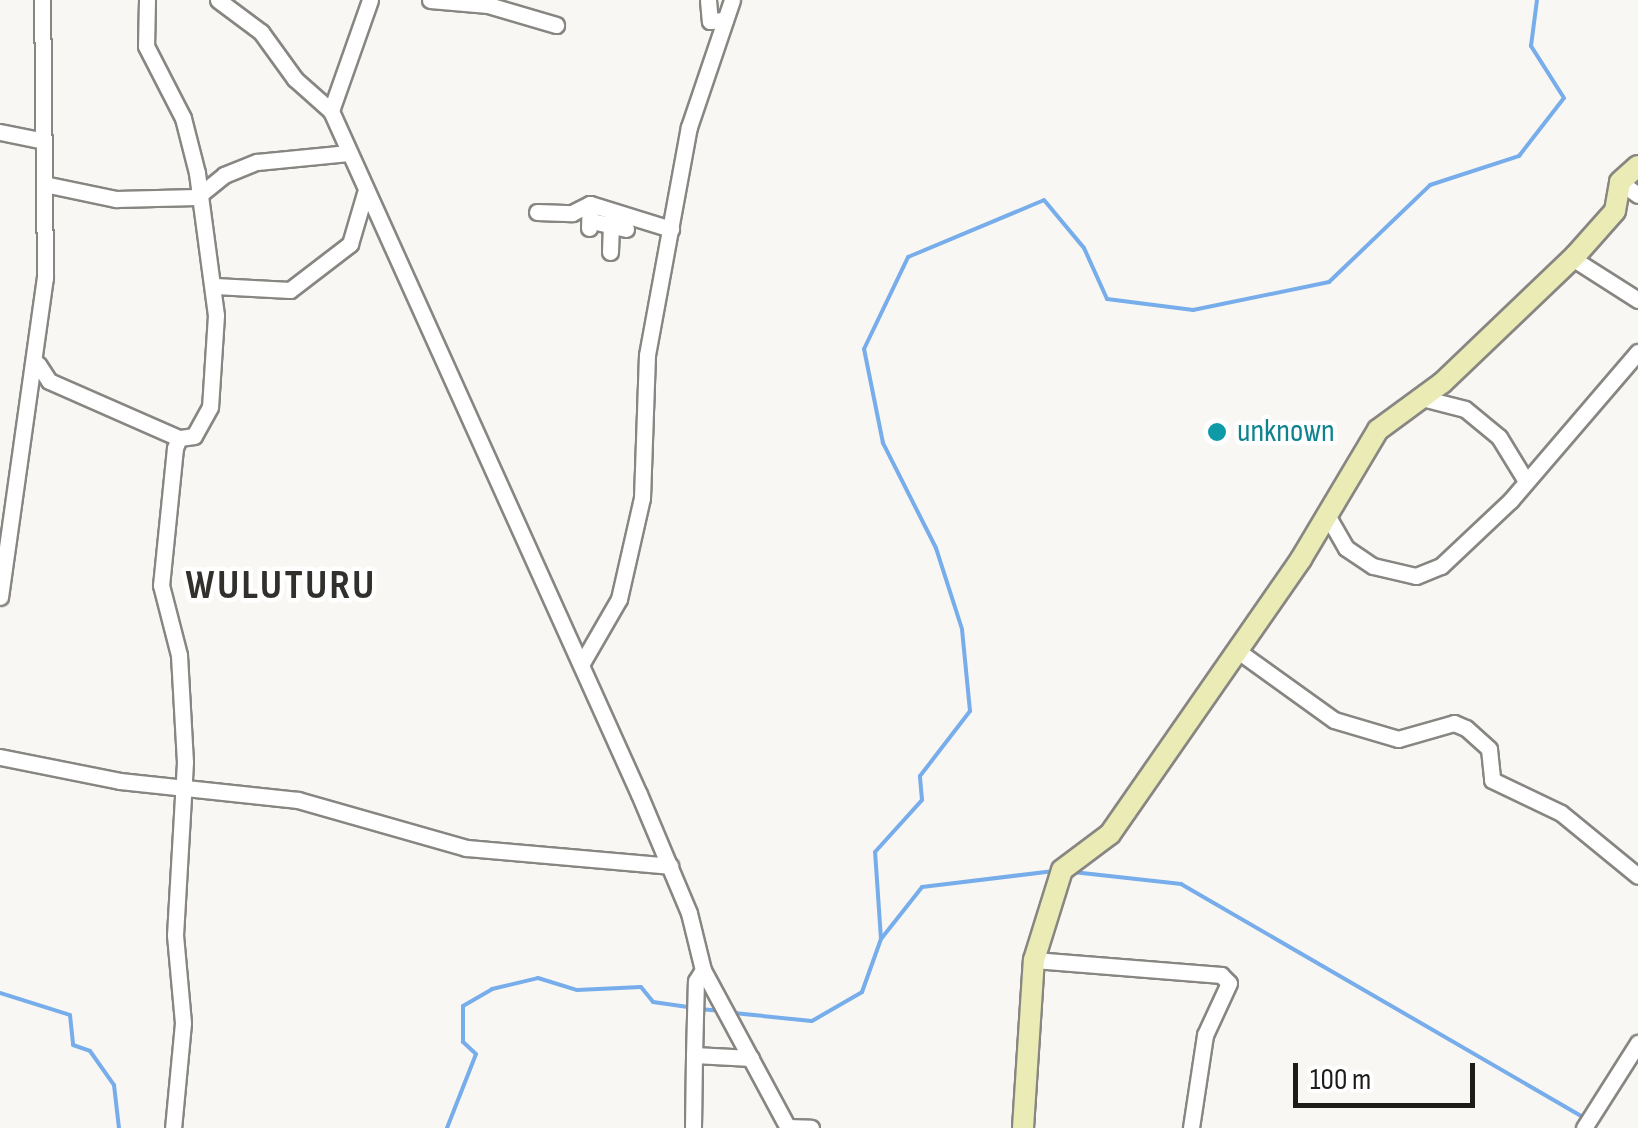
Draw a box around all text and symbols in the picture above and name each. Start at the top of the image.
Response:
place label: unknown [1237,413,1335,451]
marker: unknown [1206,421,1228,443]
district label: WULUTURU [185,561,377,611]
scale bar [1298,1043,1480,1105]
text: 100 m [1310,1062,1371,1098]

